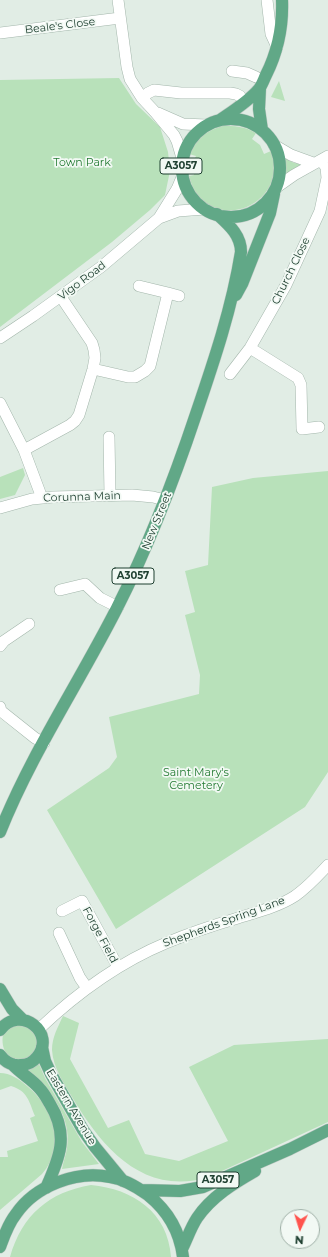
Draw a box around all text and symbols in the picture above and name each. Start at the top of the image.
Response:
street label: Beale's Close [24,15,96,37]
park label: Town Park [53,156,111,170]
road number: A3057 [160,158,202,174]
street label: Church Close [269,235,313,307]
street label: Vigo Road [55,259,109,303]
street label: Corunna Main [43,489,121,505]
street label: New Street [139,490,175,552]
road number: A3057 [112,568,154,584]
park label: Saint Mary's Cemetery [163,766,229,792]
street label: Shepherds Spring Lane [161,894,287,950]
street label: Forge Field [80,905,120,965]
street label: Eastern Avenue [43,1067,99,1147]
road number: A3057 [197,1172,239,1188]
north arrow [280,1209,320,1249]
text: N [294,1233,304,1247]

